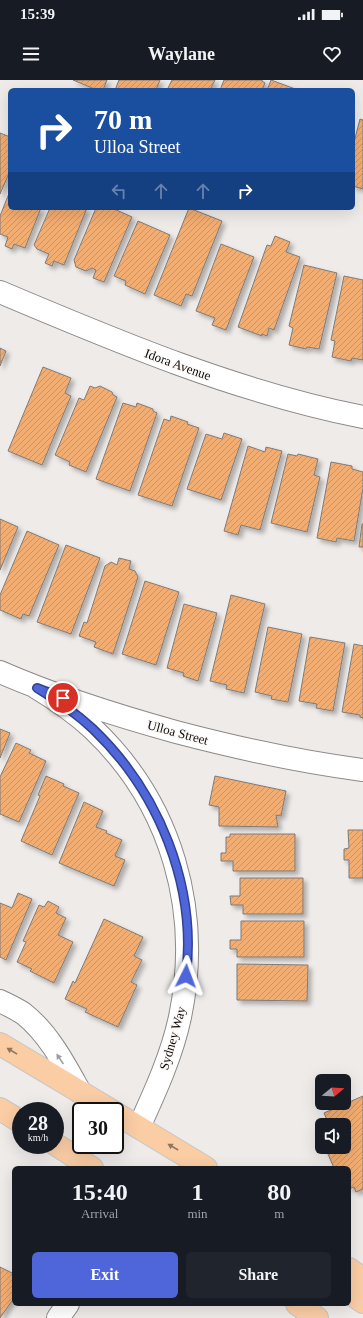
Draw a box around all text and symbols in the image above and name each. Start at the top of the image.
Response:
text: 15:39 [20,6,55,22]
icon: menu [20,43,42,65]
icon: heart [321,43,343,65]
text: Waylane [148,44,215,64]
icon: right [28,104,80,156]
text: 70 m [94,104,152,135]
text: Ulloa Street [94,137,180,157]
icon: left [108,180,130,202]
icon: ahead [150,180,172,202]
icon: ahead [192,180,214,202]
icon: right [234,180,256,202]
street label: Idora Avenue [143,346,213,383]
pin [46,681,80,715]
icon: arrive [52,687,74,709]
street label: Ulloa Street [146,717,210,748]
position arrow [165,955,207,997]
street label: Sydney Way [156,1004,189,1072]
one-way arrow [6,1047,18,1054]
one-way arrow [57,1053,64,1065]
north arrow [315,1074,351,1110]
map controls [315,1074,351,1154]
speed limit sign: 30 [72,1102,124,1154]
text: 28 [28,1112,48,1134]
button: sound [315,1118,351,1154]
text: km/h [28,1132,48,1143]
one-way arrow [167,1144,179,1151]
text: 15:40 [72,1179,128,1205]
text: 1 [191,1179,203,1205]
text: 80 [267,1179,291,1205]
text: Arrival [81,1206,118,1221]
text: min [187,1206,208,1221]
text: m [274,1206,284,1221]
button: Exit [32,1252,178,1298]
button: Share [186,1252,331,1298]

